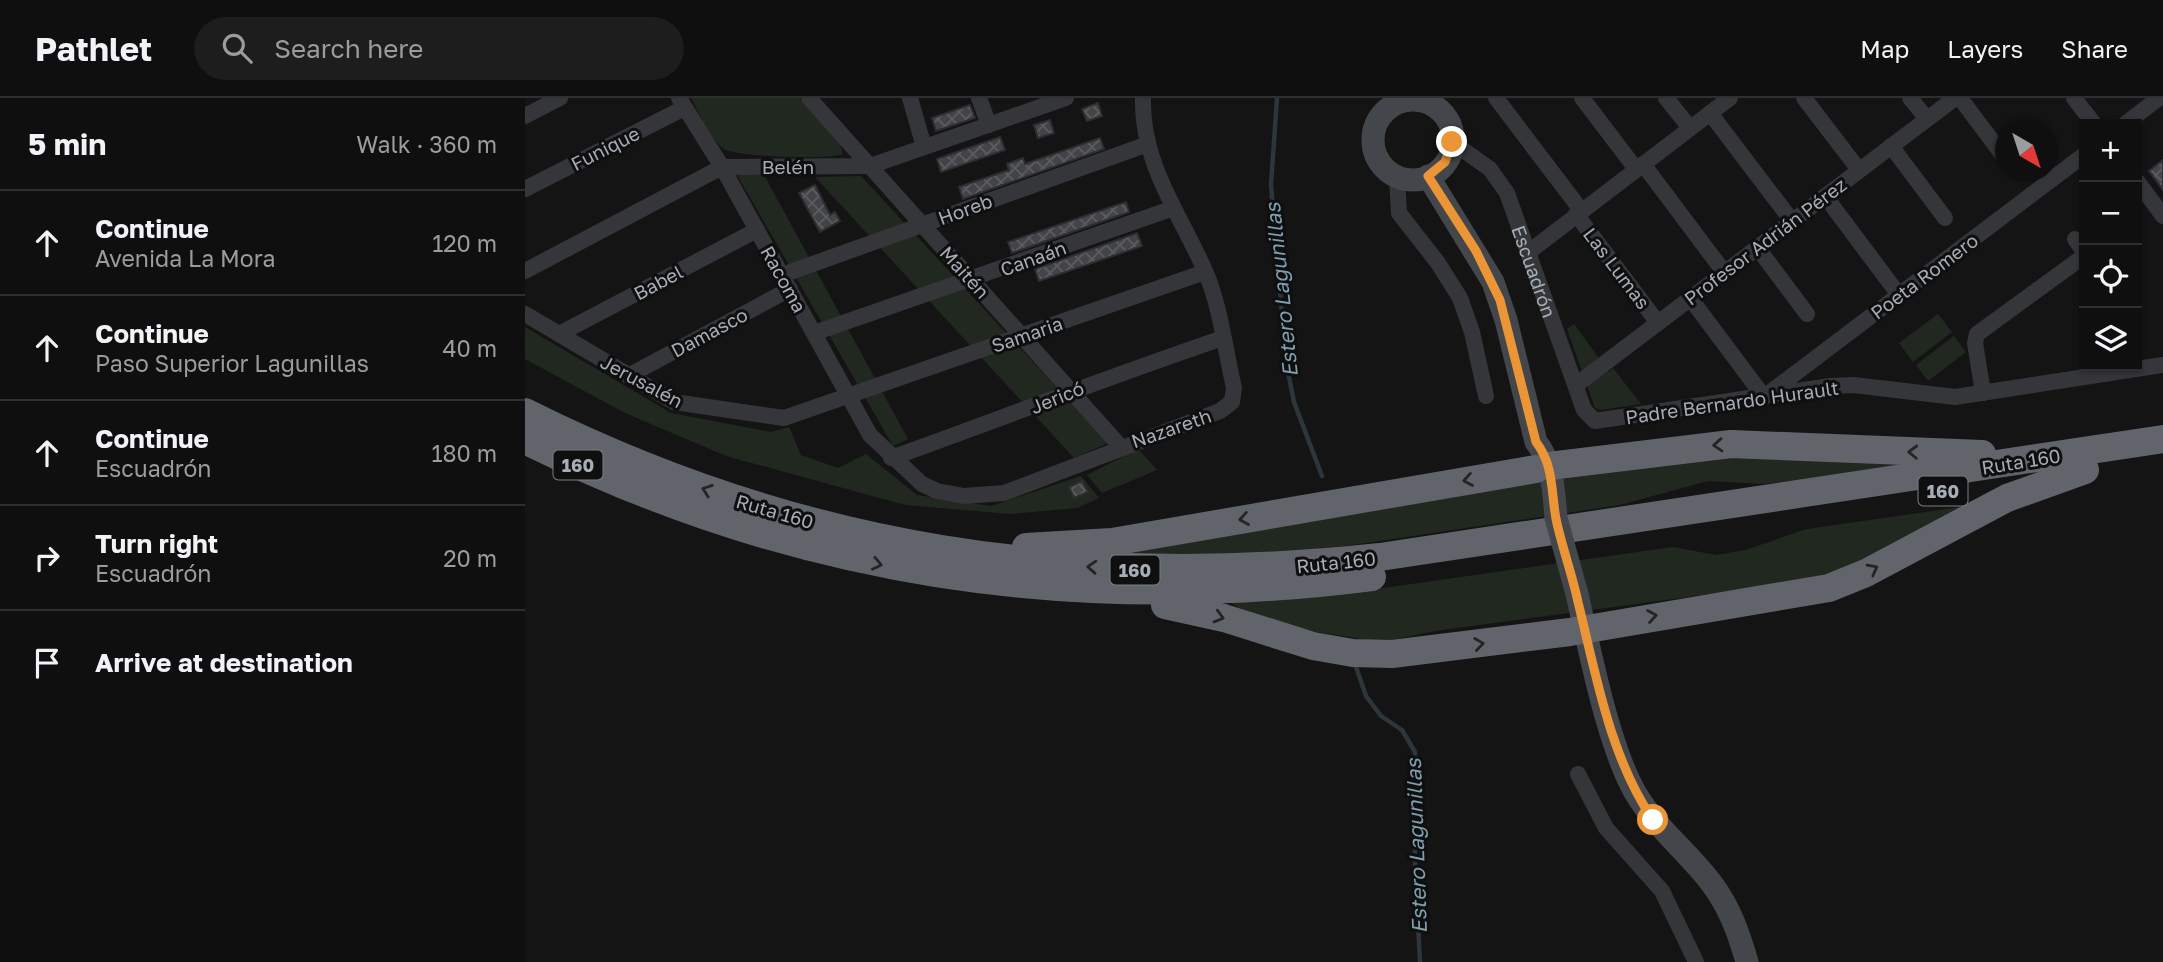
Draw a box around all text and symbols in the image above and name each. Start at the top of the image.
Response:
search box [194,17,684,80]
text: Pathlet [35,29,152,68]
icon: search [218,29,256,67]
text: Search here [274,33,423,64]
text: Map [1860,34,1909,63]
text: Layers [1947,34,2023,63]
text: Share [2061,34,2128,63]
north arrow [1995,119,2058,182]
map controls [2079,119,2142,371]
button: + [2079,119,2142,182]
street label: Funique [567,121,643,175]
text: 5 min [28,126,106,162]
route end [1436,126,1467,157]
text: Walk · 360 m [356,130,497,158]
street label: Belén [762,155,814,178]
street label: Profesor Adrián Pérez [1679,172,1851,310]
button: − [2079,182,2142,245]
street label: Horeb [935,189,995,229]
water label: Estero Lagunillas [1259,201,1303,378]
text: Continue [95,213,209,244]
street label: Escuadrón [1508,222,1562,320]
street label: Las Lumas [1579,223,1655,313]
icon: ahead [28,224,66,262]
street label: Poeta Romero [1866,228,1982,324]
text: 120 m [432,229,497,257]
street label: Canaán [997,235,1069,281]
street label: Maitén [936,241,994,303]
street label: Racoma [756,242,812,316]
text: Avenida La Mora [95,244,275,272]
button: locate [2079,245,2142,308]
street label: Babel [630,260,686,304]
street label: Damasco [667,302,751,362]
button: layers [2079,308,2142,371]
street label: Samaria [988,311,1066,357]
text: Continue [95,318,209,349]
icon: ahead [28,329,66,367]
text: 40 m [443,334,497,362]
text: Paso Superior Lagunillas [95,349,369,377]
street label: Jerusalén [597,350,687,412]
street label: Jericó [1027,376,1087,418]
street label: Padre Bernardo Hurault [1624,376,1840,428]
street label: Nazareth [1128,404,1214,452]
text: Continue [95,423,209,454]
icon: ahead [28,434,66,472]
one-way arrow [1712,437,1723,452]
text: 180 m [431,439,497,467]
street label: Ruta 160 [1980,443,2062,479]
one-way arrow [1908,445,1919,460]
road number: 160 [553,450,603,480]
text: Escuadrón [95,454,212,482]
one-way arrow [1462,472,1474,487]
road number: 160 [1919,477,1967,506]
one-way arrow [701,484,713,498]
street label: Ruta 160 [734,489,816,533]
one-way arrow [1238,511,1250,526]
text: Turn right [95,528,218,559]
icon: right [28,539,66,577]
text: 20 m [443,544,497,572]
street label: Ruta 160 [1295,546,1377,578]
one-way arrow [871,556,883,570]
road number: 160 [1111,556,1159,584]
text: Escuadrón [95,559,212,587]
one-way arrow [1086,560,1097,575]
one-way arrow [1866,564,1879,578]
one-way arrow [1212,608,1224,623]
one-way arrow [1646,609,1658,624]
one-way arrow [1473,637,1485,652]
icon: arrive [28,644,66,682]
text: Arrive at destination [95,647,353,678]
water label: Estero Lagunillas [1400,757,1432,934]
route start [1637,804,1668,835]

